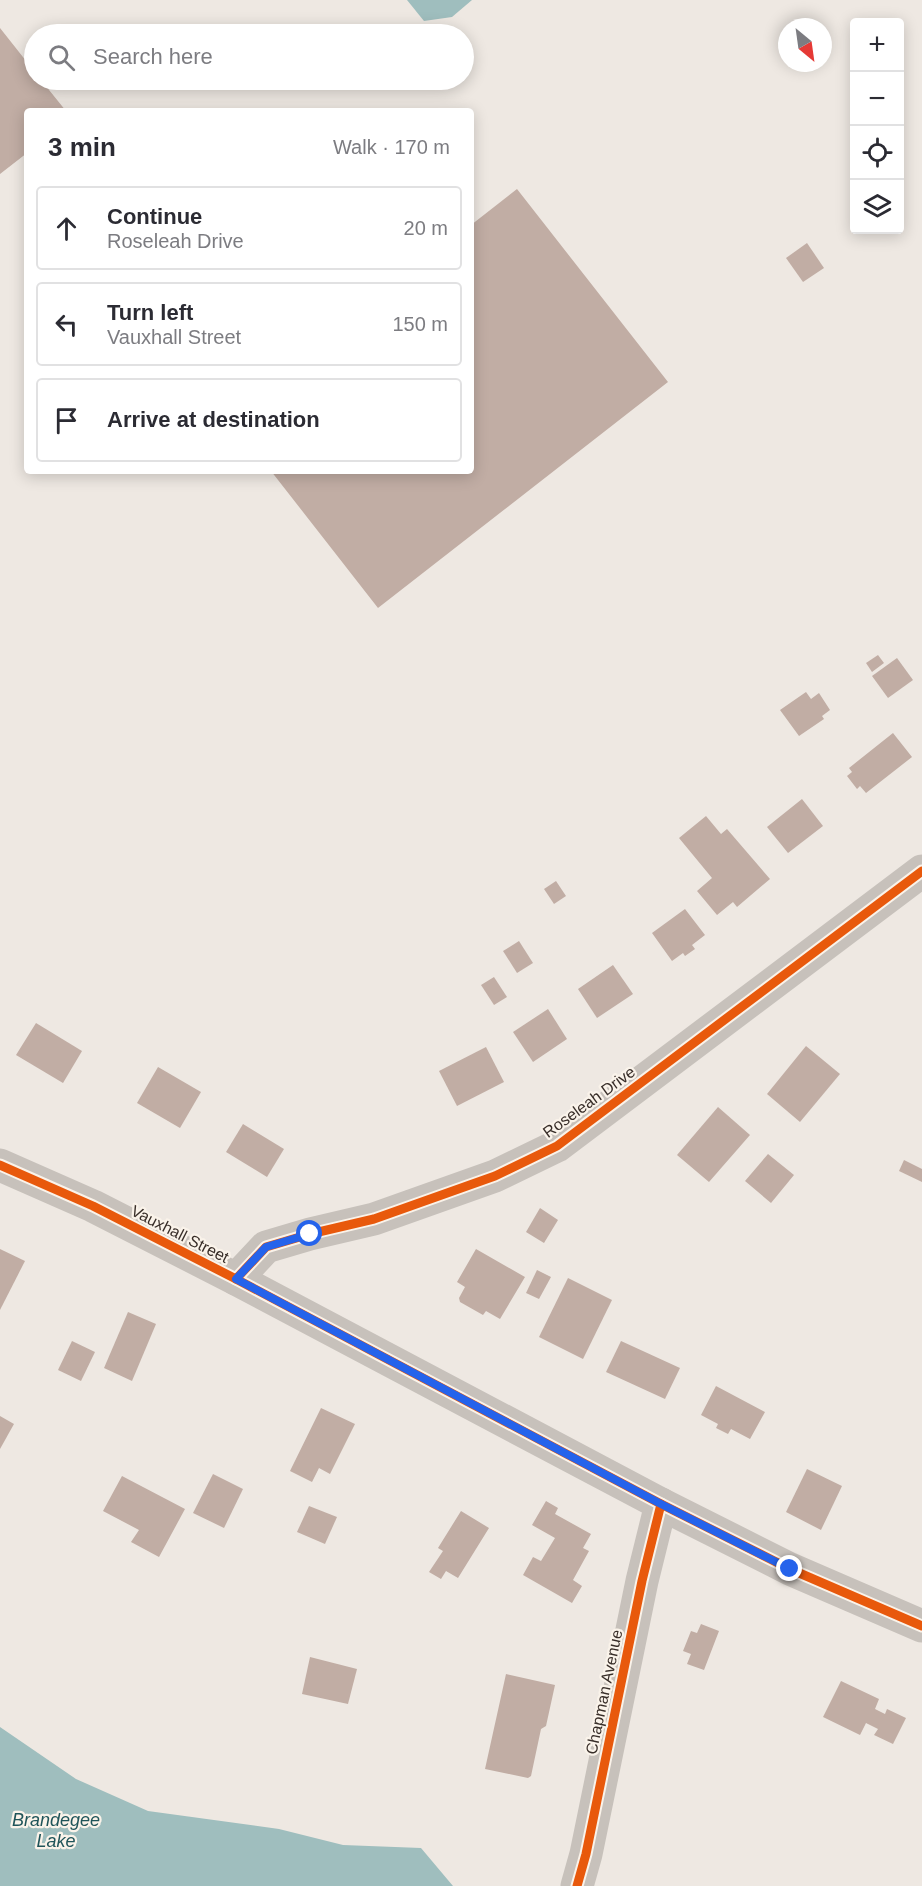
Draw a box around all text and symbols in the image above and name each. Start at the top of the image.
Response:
north arrow [778,18,832,72]
map controls [850,18,904,234]
button: + [850,18,904,72]
search box [24,24,474,90]
icon: search [45,41,78,74]
text: Search here [93,44,213,69]
button: − [850,72,904,126]
button: locate [850,126,904,180]
text: 3 min [48,132,116,162]
text: Walk · 170 m [333,136,450,158]
button: layers [850,180,904,234]
text: Continue [107,204,202,229]
icon: ahead [50,212,83,245]
text: 20 m [404,217,448,239]
text: Roseleah Drive [107,230,244,252]
text: Turn left [107,300,193,325]
icon: left [50,308,83,341]
text: 150 m [392,313,448,335]
text: Vauxhall Street [107,326,241,348]
icon: arrive [50,404,83,437]
text: Arrive at destination [107,407,320,432]
street label: Roseleah Drive [540,1063,638,1141]
street label: Vauxhall Street [128,1202,232,1266]
route start [296,1220,322,1246]
route end [776,1555,802,1581]
street label: Chapman Avenue [582,1628,626,1756]
water label: Brandegee Lake [12,1810,100,1851]

